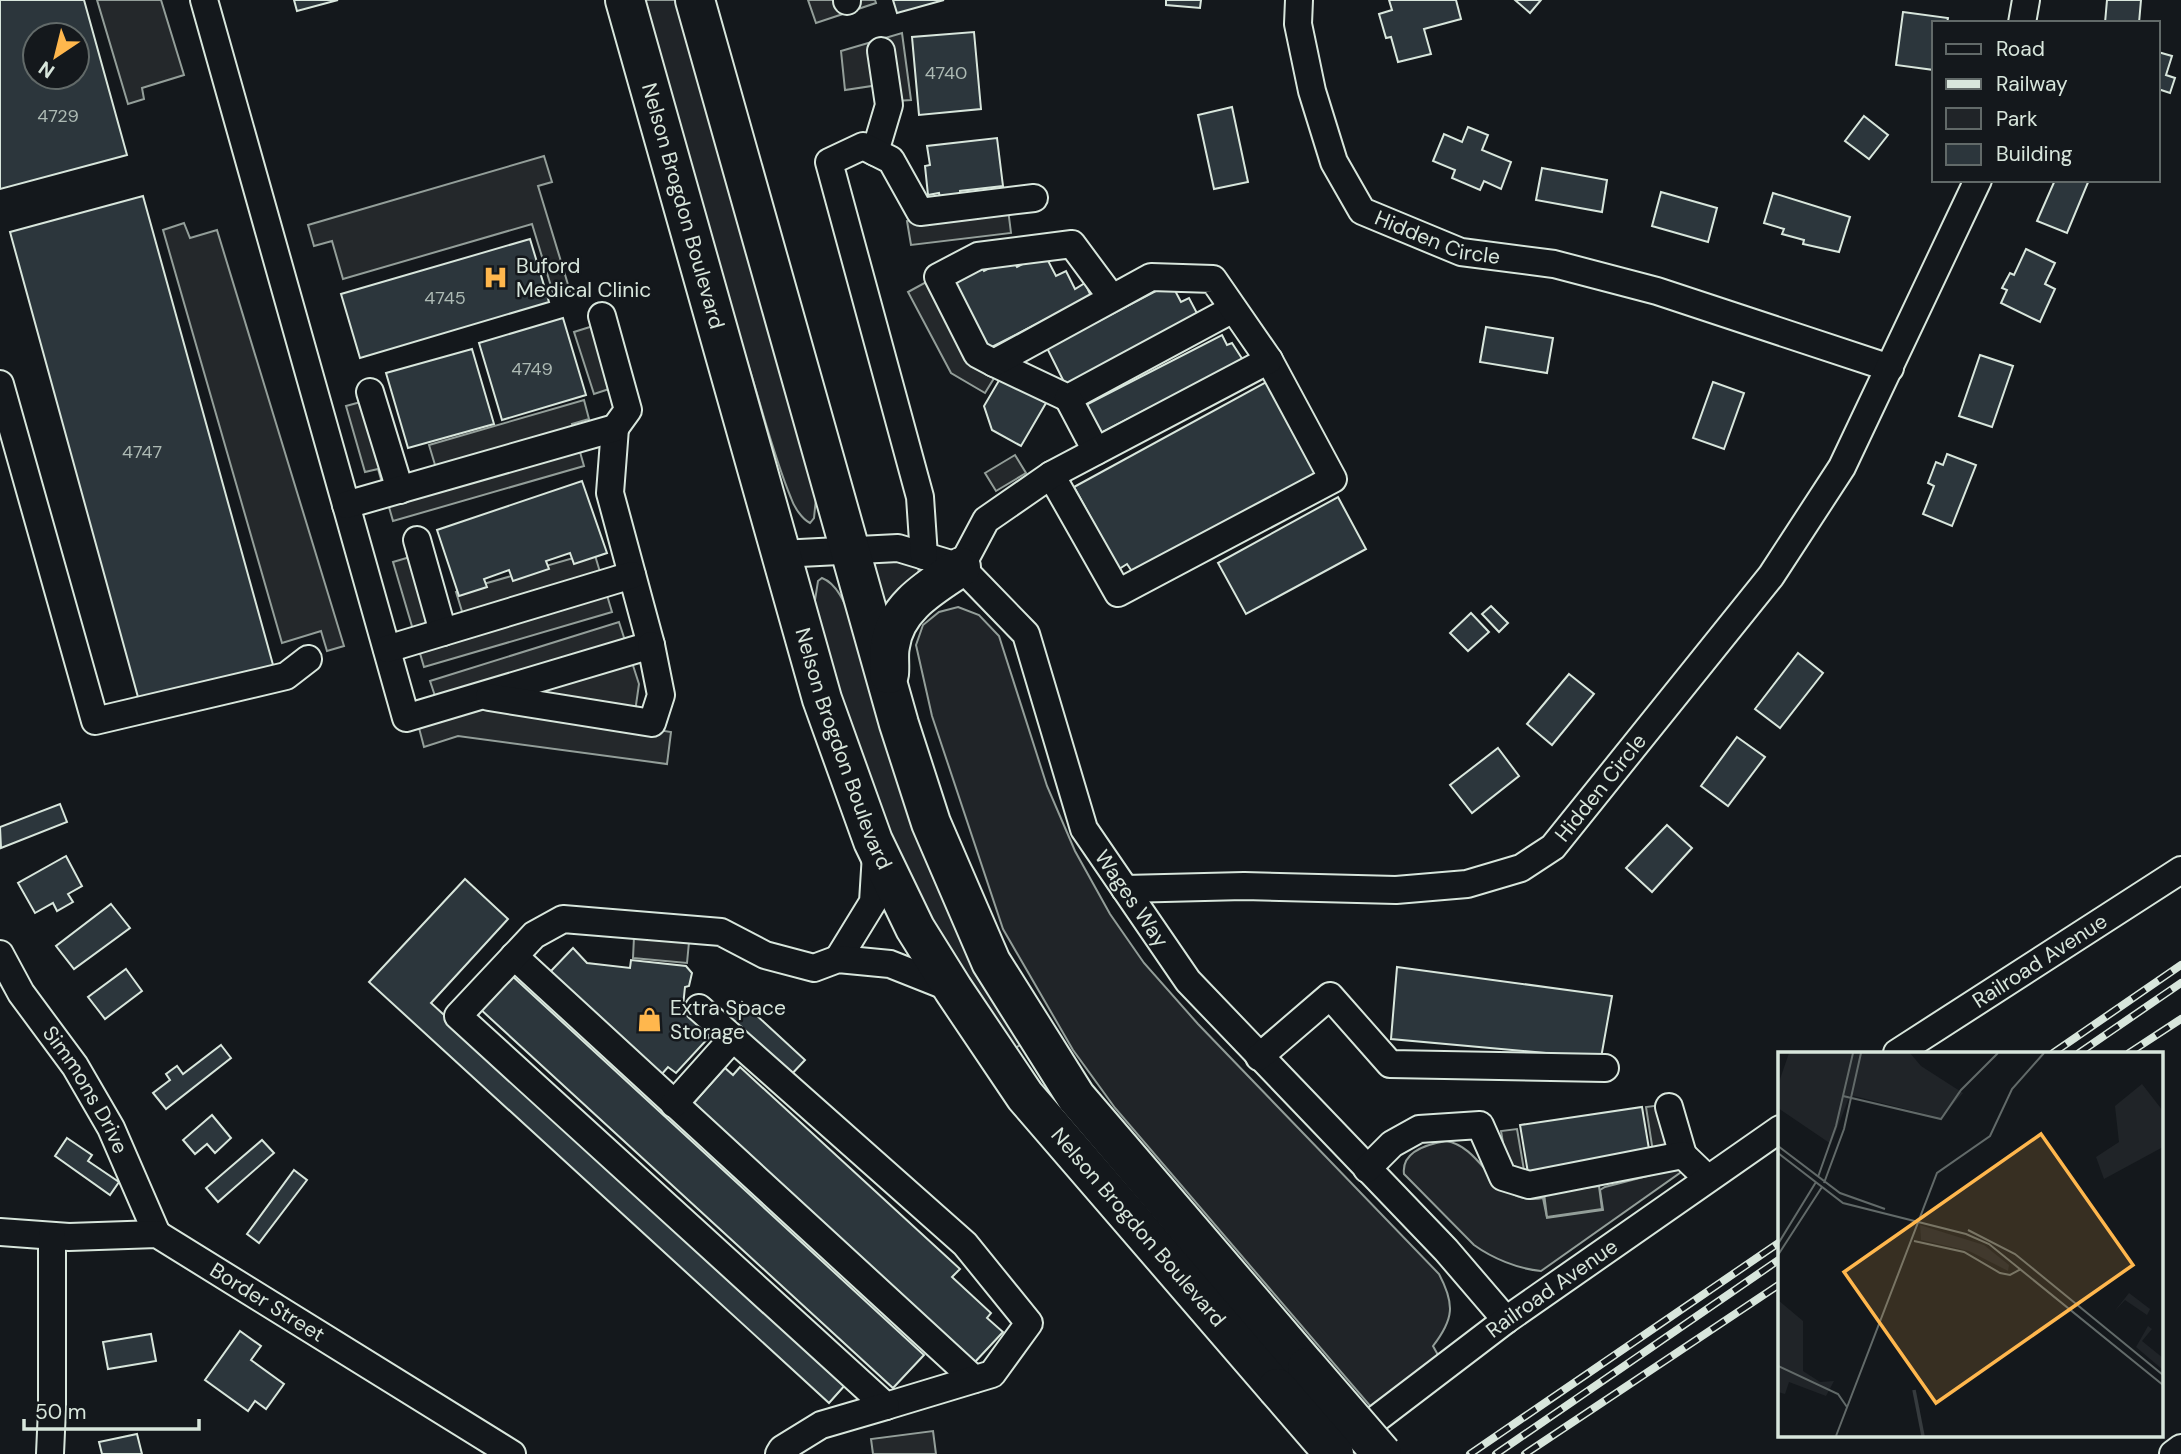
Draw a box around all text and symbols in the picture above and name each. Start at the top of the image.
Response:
north arrow [21,21,91,91]
legend [1932,21,2160,182]
text: Road [1996,35,2045,63]
text: N [34,55,59,84]
house number: 4740 [925,61,967,85]
text: Railway [1996,70,2068,98]
street label: Nelson Brogdon Boulevard [635,80,731,332]
house number: 4729 [37,104,79,128]
text: Park [1996,105,2038,133]
text: Building [1996,140,2073,168]
street label: Hidden Circle [1371,204,1502,271]
place label: Buford Medical Clinic [516,252,651,304]
hospital icon: Buford Medical Clinic [482,264,510,292]
house number: 4745 [424,286,466,310]
house number: 4749 [511,357,553,381]
house number: 4747 [122,440,162,464]
street label: Nelson Brogdon Boulevard [789,625,899,874]
street label: Hidden Circle [1549,728,1653,848]
street label: Wages Way [1088,844,1175,953]
street label: Railroad Avenue [1967,907,2113,1015]
place label: Extra Space Storage [670,994,786,1046]
shop icon: Extra Space Storage [636,1006,664,1034]
street label: Simmons Drive [36,1020,135,1158]
inset map [1778,1052,2164,1436]
street label: Nelson Brogdon Boulevard [1045,1122,1232,1333]
street label: Railroad Avenue [1480,1232,1623,1344]
street label: Border Street [204,1256,330,1349]
scale bar [24,1388,200,1432]
text: 50 m [35,1398,86,1426]

